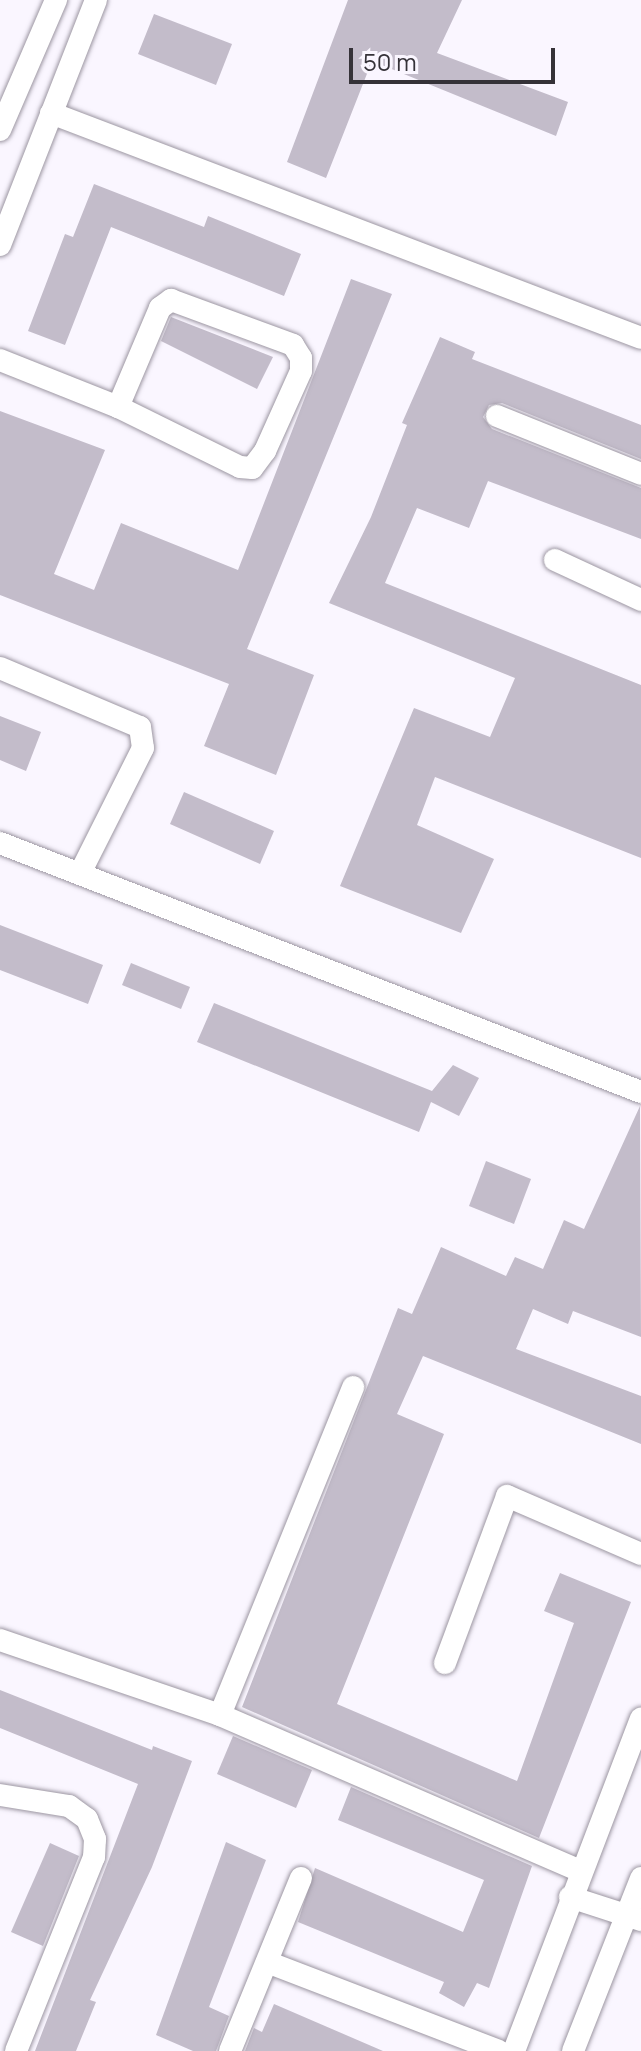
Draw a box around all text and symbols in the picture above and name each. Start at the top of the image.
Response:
scale bar [353,32,559,82]
text: 50 m [363,45,417,78]

